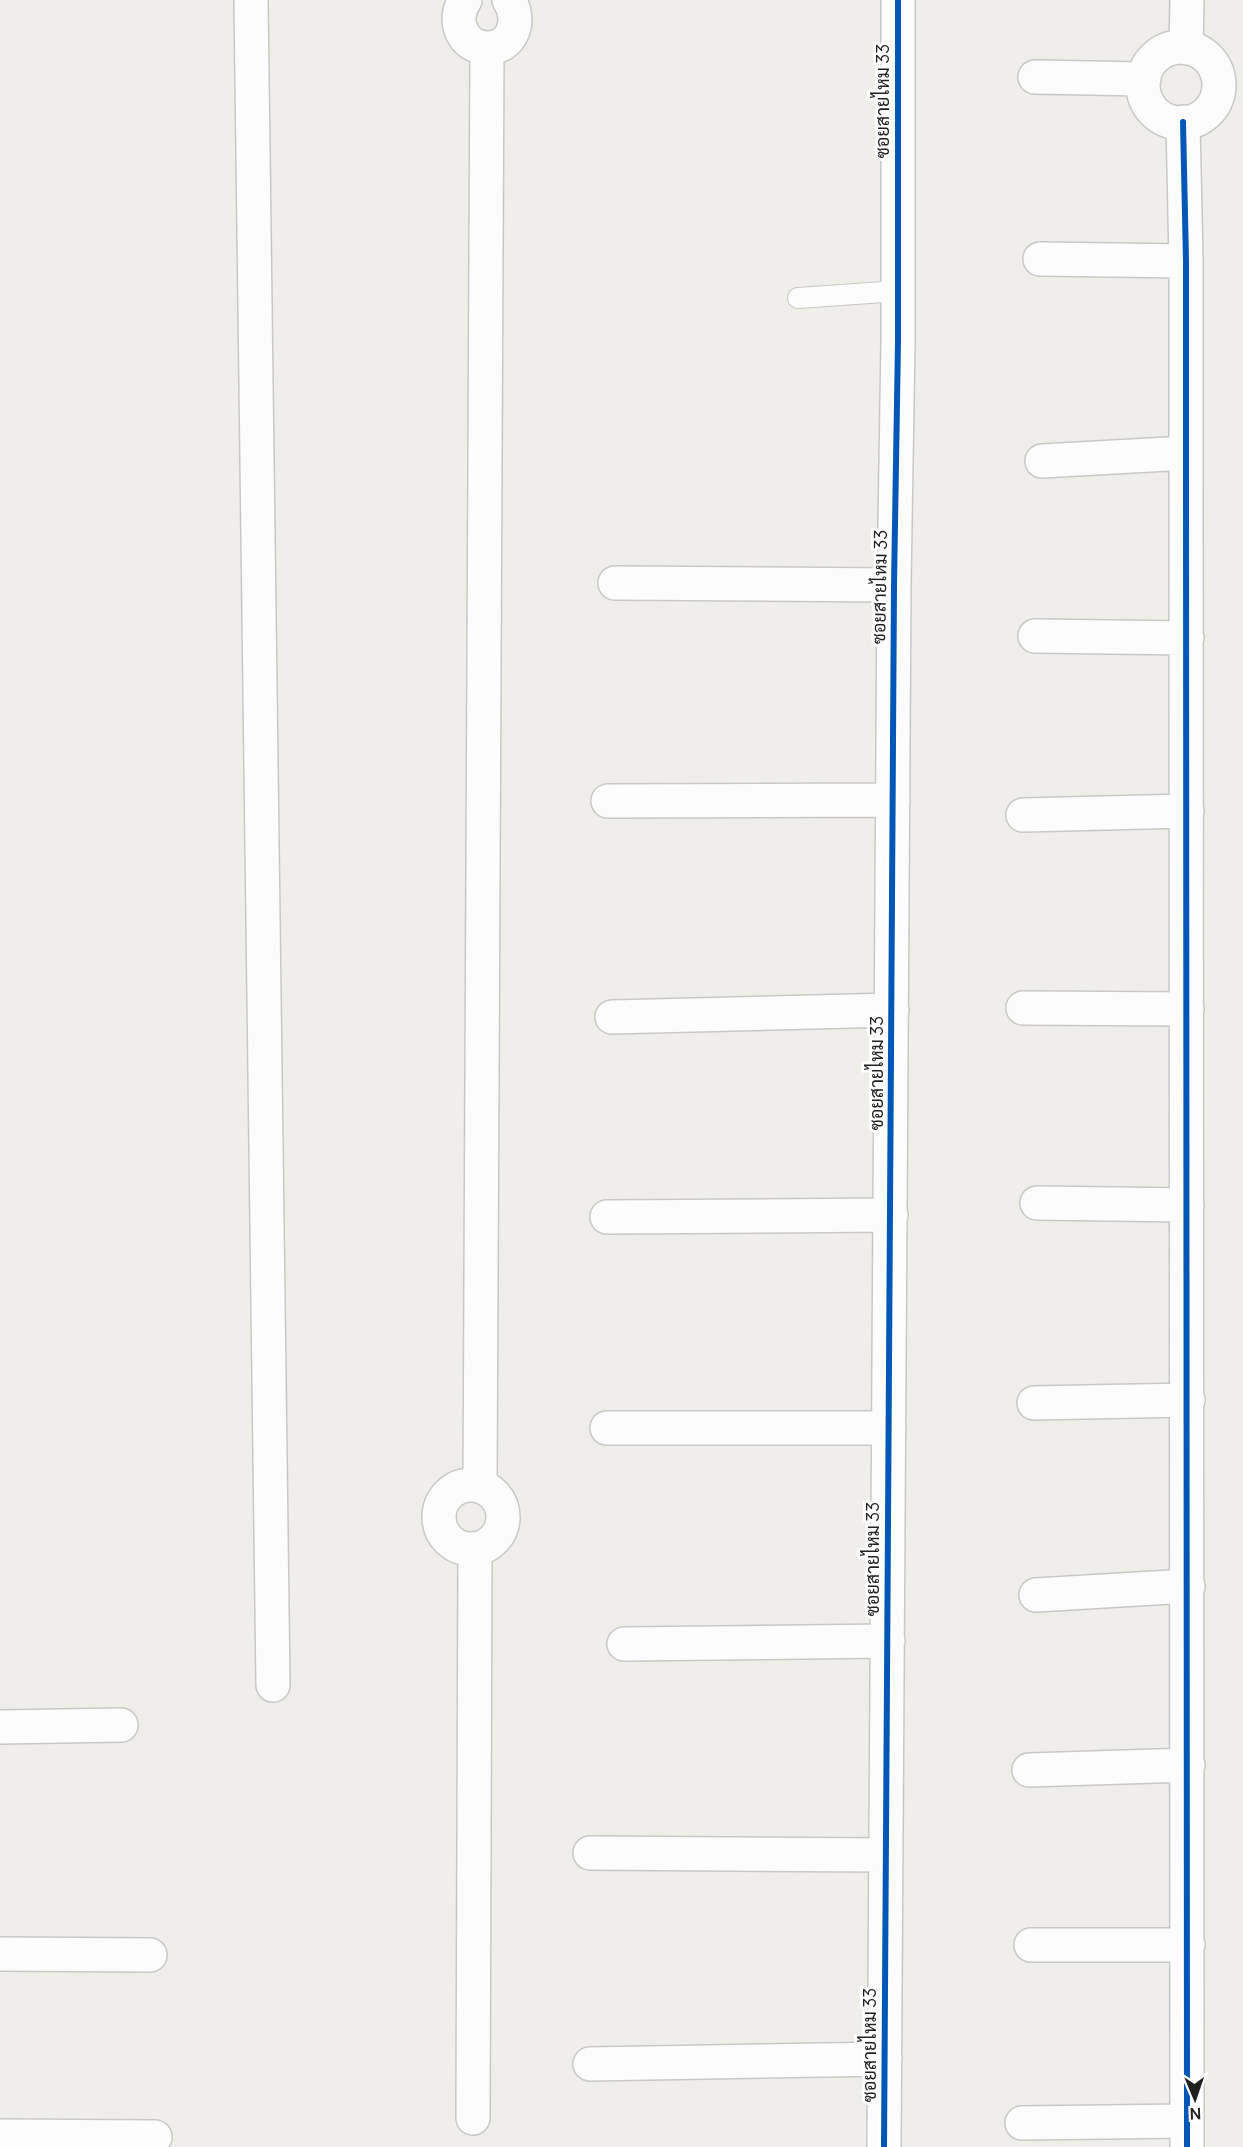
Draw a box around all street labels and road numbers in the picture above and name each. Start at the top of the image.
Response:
street label: ซอยสายไหม 33 [870,44,894,158]
street label: ซอยสายไหม 33 [866,530,892,644]
street label: ซอยสายไหม 33 [864,1016,888,1130]
street label: ซอยสายไหม 33 [860,1502,884,1616]
street label: ซอยสายไหม 33 [857,1988,881,2102]

